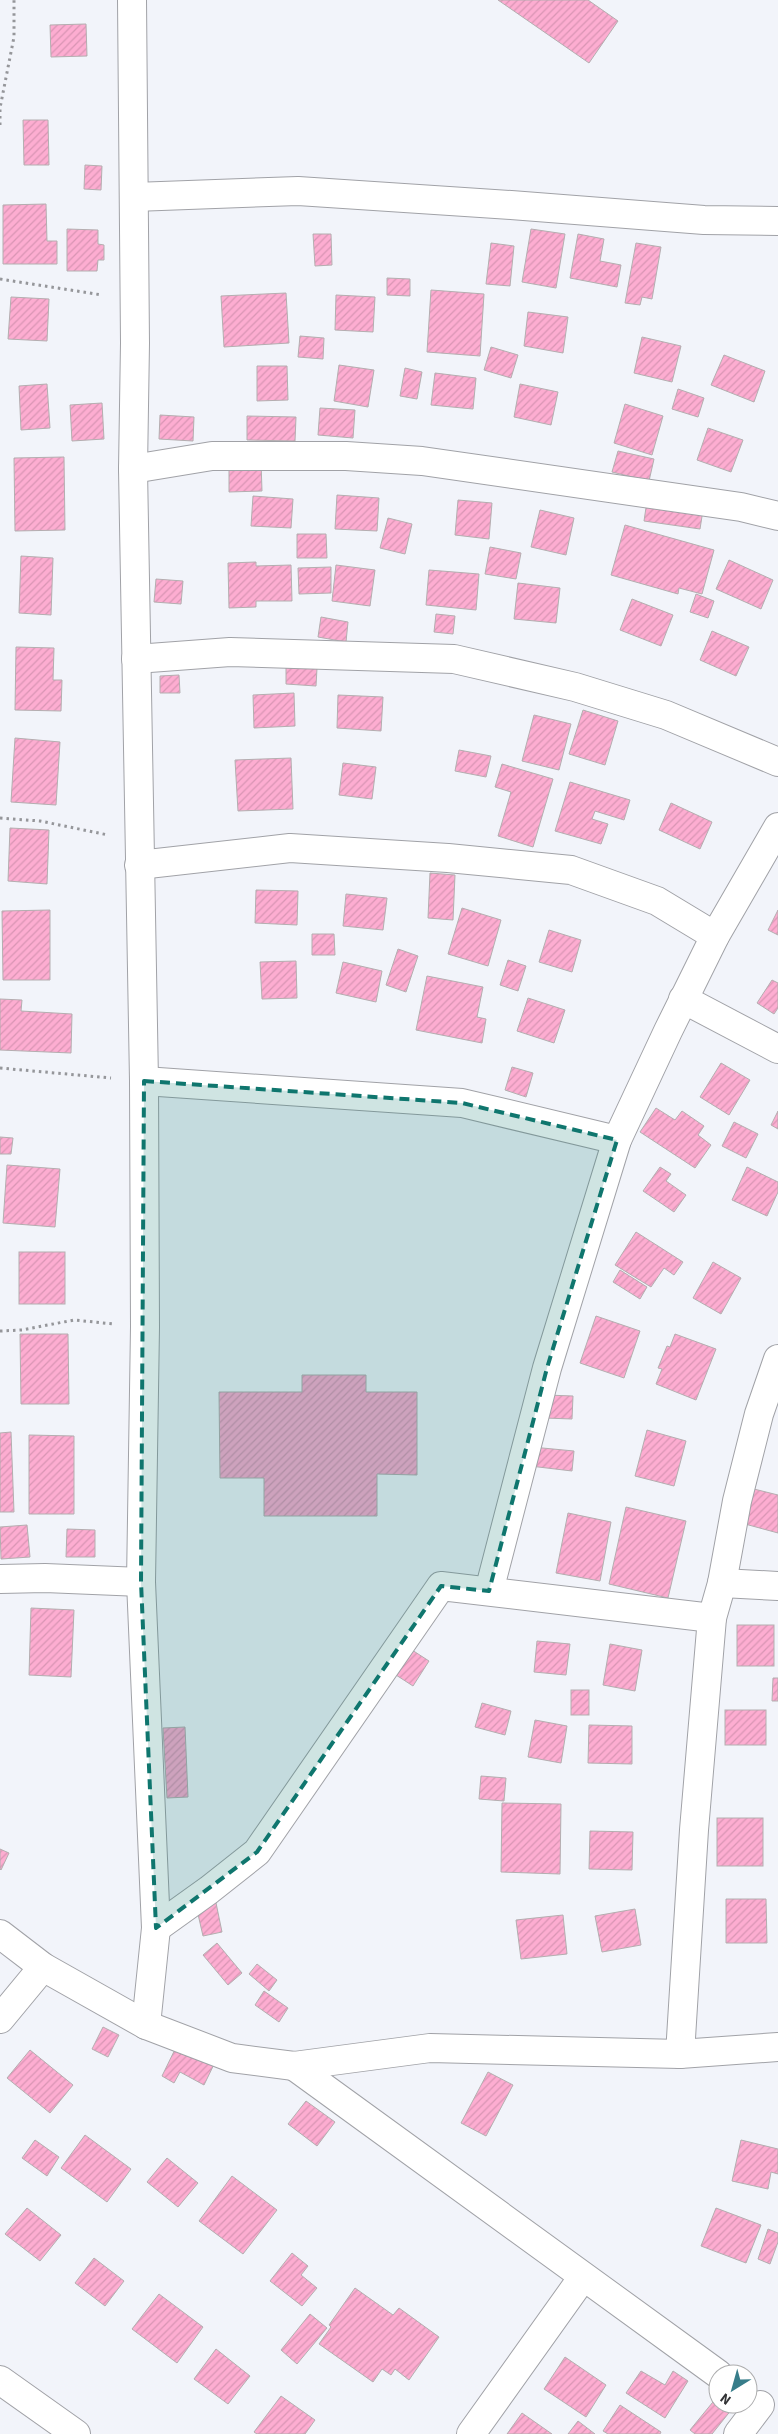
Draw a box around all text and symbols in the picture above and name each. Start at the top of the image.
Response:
north arrow [708,2364,758,2414]
text: N [716,2388,736,2409]

